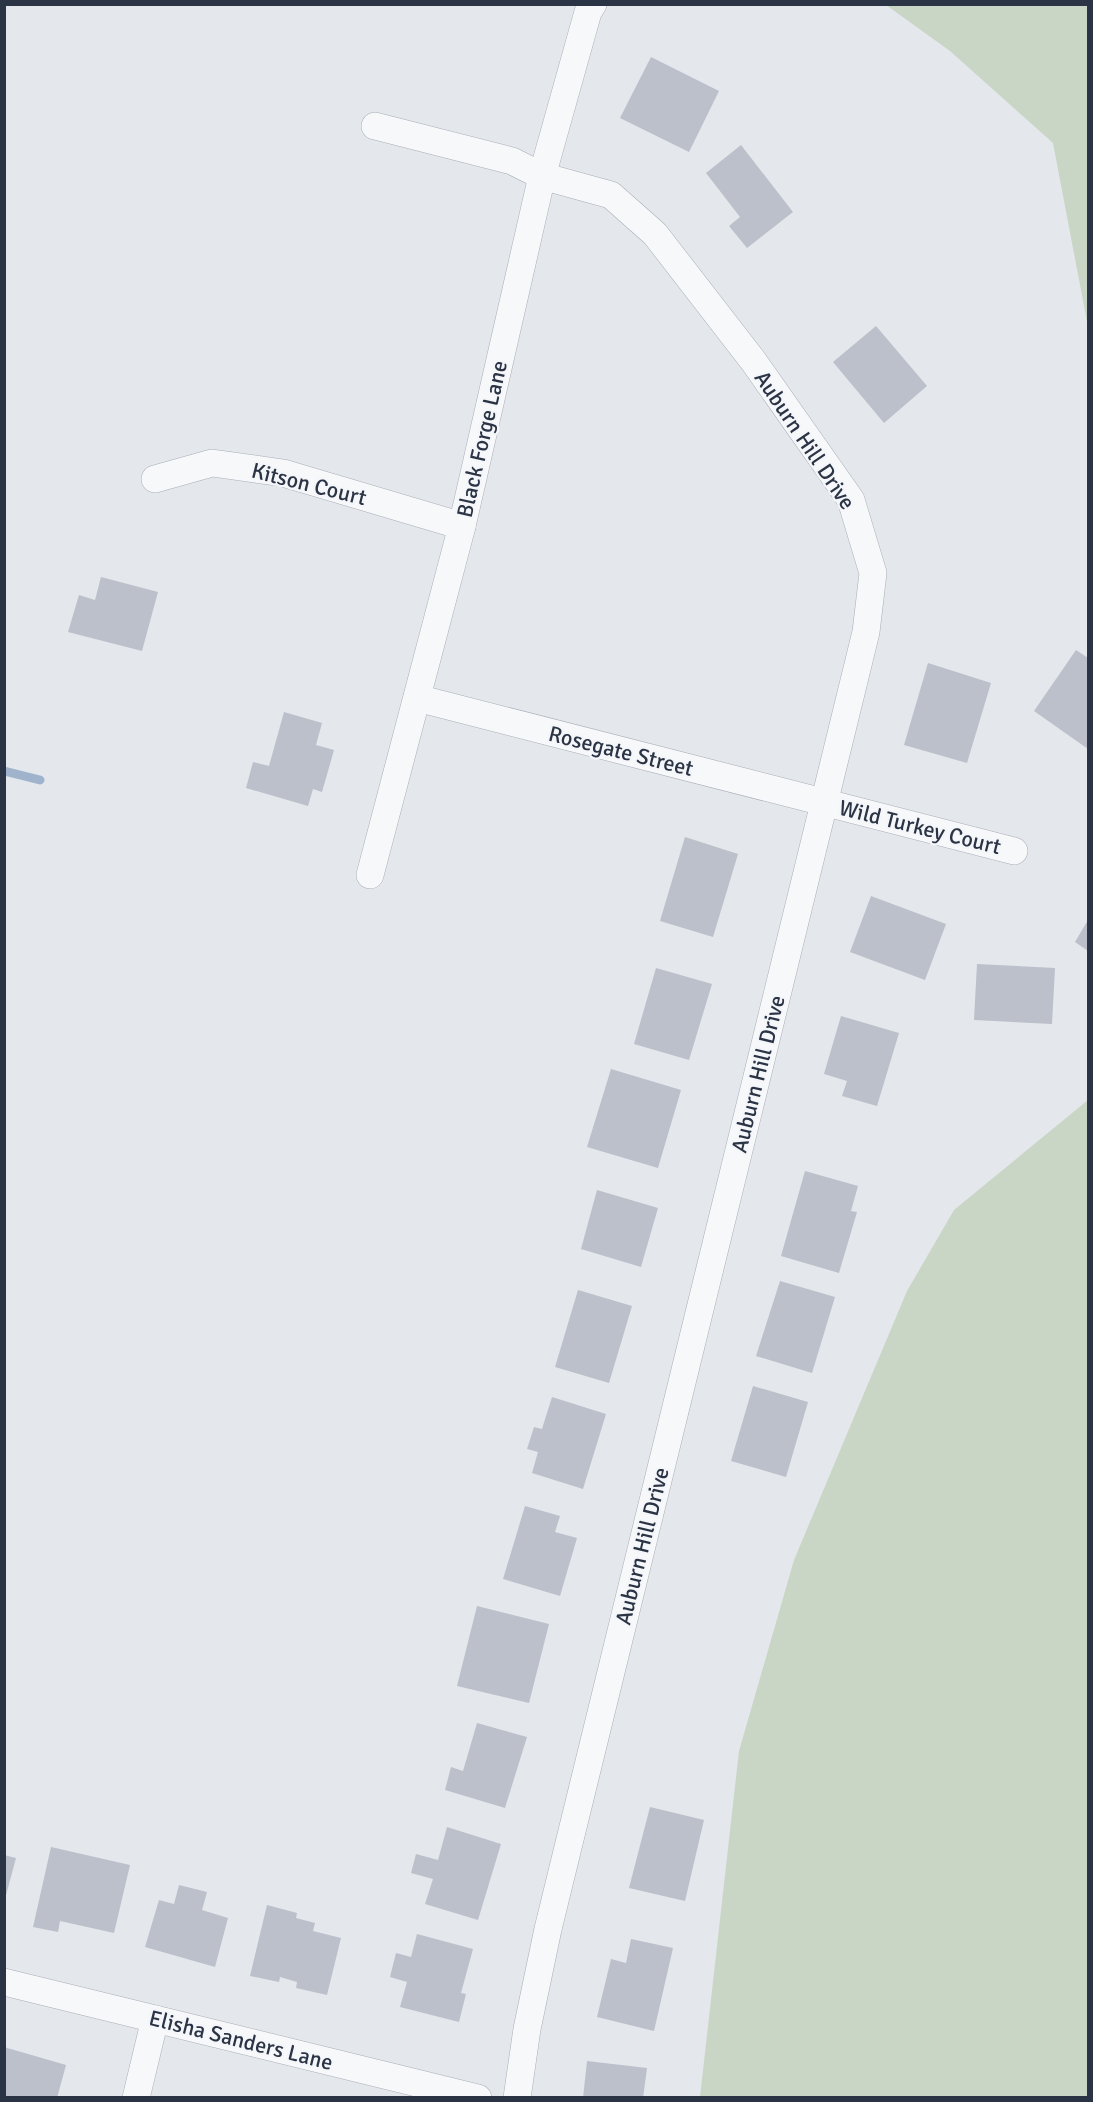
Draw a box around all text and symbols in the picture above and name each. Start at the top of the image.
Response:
street label: Black Forge Lane [451,358,513,520]
street label: Auburn Hill Drive [749,366,861,514]
street label: Kitson Court [249,457,370,511]
street label: Rosegate Street [546,720,696,782]
street label: Wild Turkey Court [836,794,1004,860]
street label: Auburn Hill Drive [725,992,791,1156]
street label: Auburn Hill Drive [609,1464,675,1628]
street label: Elisha Sanders Lane [146,2004,336,2076]

